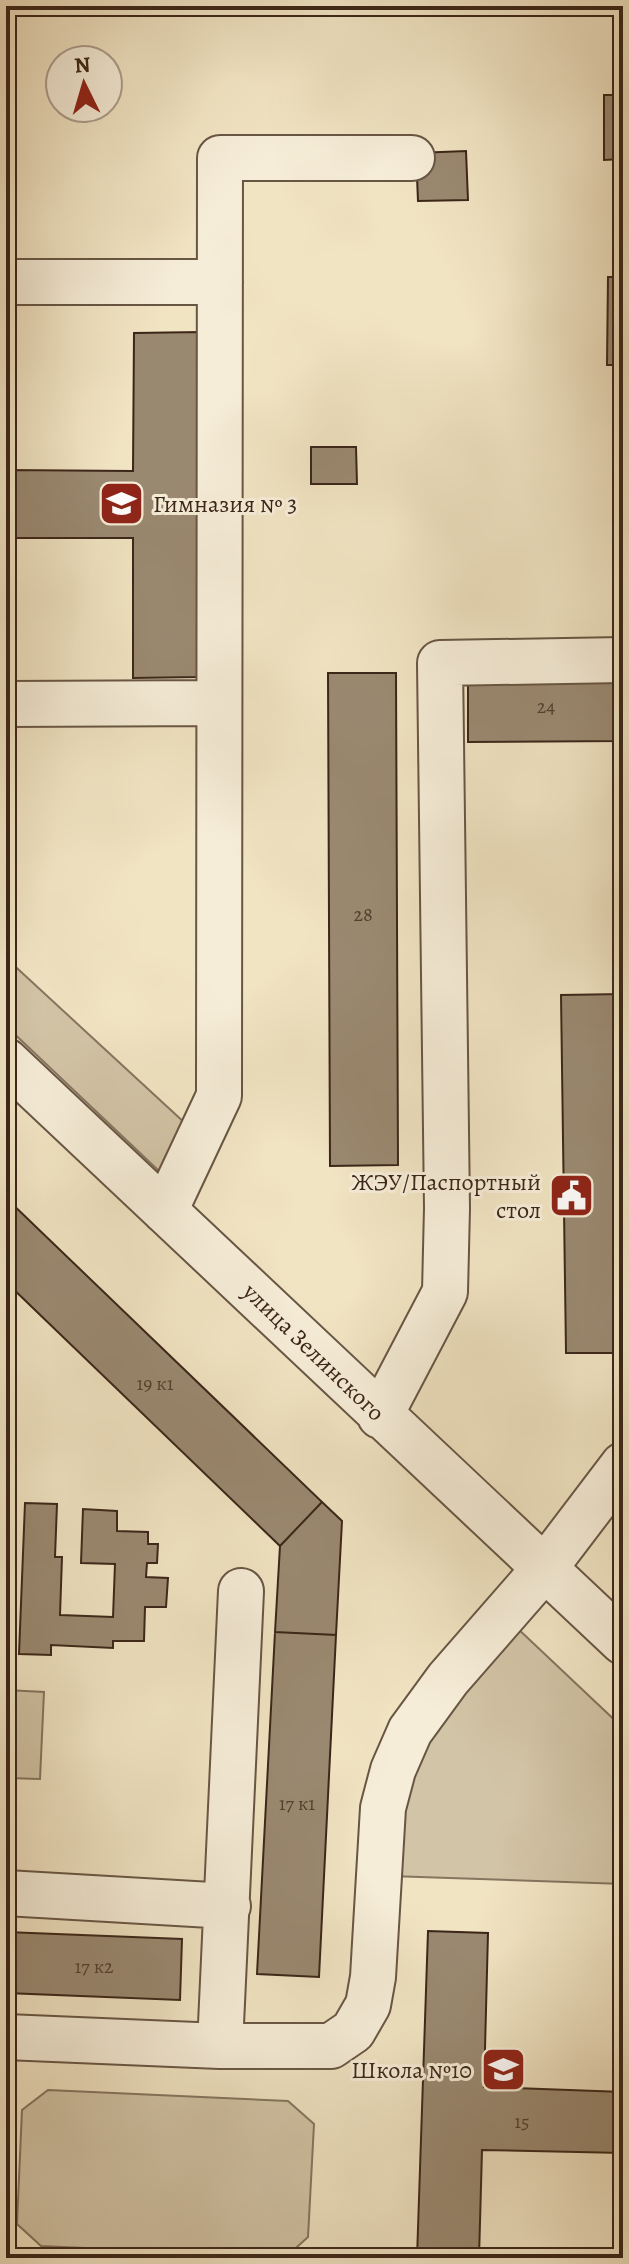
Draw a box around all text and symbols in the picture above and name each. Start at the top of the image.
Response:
north arrow [44,44,124,124]
text: N [73,49,92,81]
school or university icon: Гимназия № 3 [98,480,146,528]
place label: Гимназия № 3 [153,488,297,520]
house number: 24 [537,693,555,720]
house number: 28 [353,901,373,928]
place label: ЖЭУ/Паспортный стол [351,1166,541,1226]
public building icon: ЖЭУ/Паспортный стол [548,1172,596,1220]
street label: улица Зелинского [235,1275,392,1428]
house number: 19 к1 [136,1370,174,1397]
house number: 17 к1 [279,1790,315,1817]
house number: 17 к2 [74,1953,114,1980]
school or university icon: Школа №10 [479,2046,527,2094]
place label: Школа №10 [351,2054,472,2086]
house number: 15 [514,2108,530,2135]

